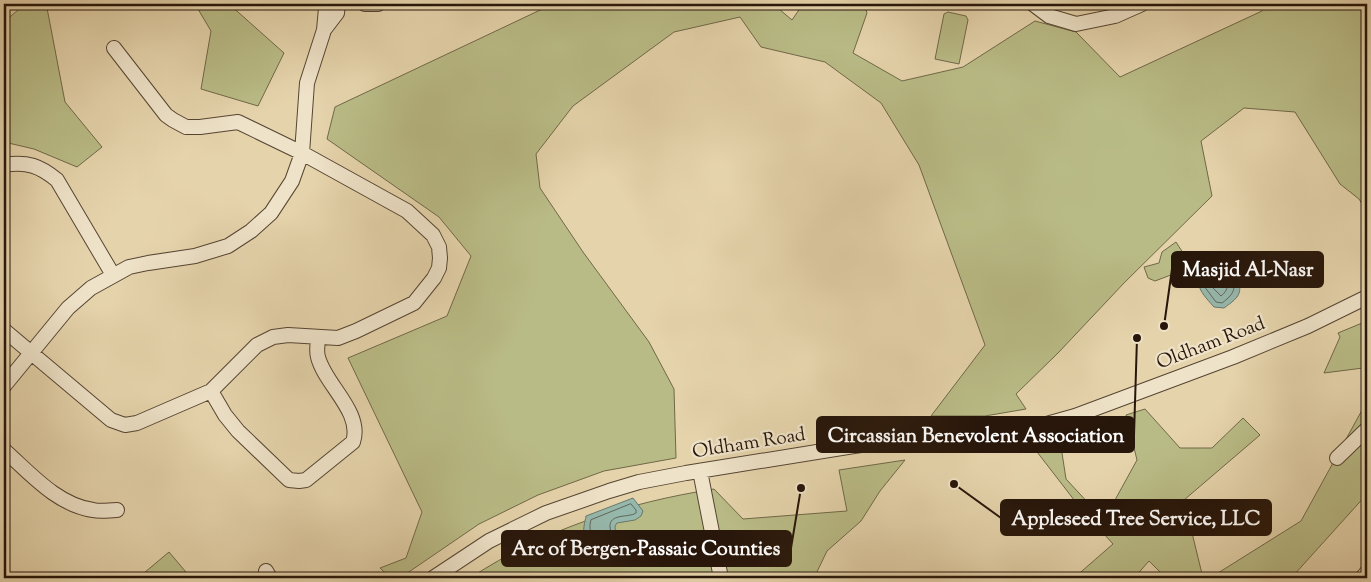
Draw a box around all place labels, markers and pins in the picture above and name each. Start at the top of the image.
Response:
callout: Masjid Al-Nasr [1172,252,1323,287]
callout: Circassian Benevolent Association [817,417,1134,452]
callout: Appleseed Tree Service, LLC [1001,500,1271,535]
callout: Arc of Bergen-Passaic Counties [502,531,791,566]

